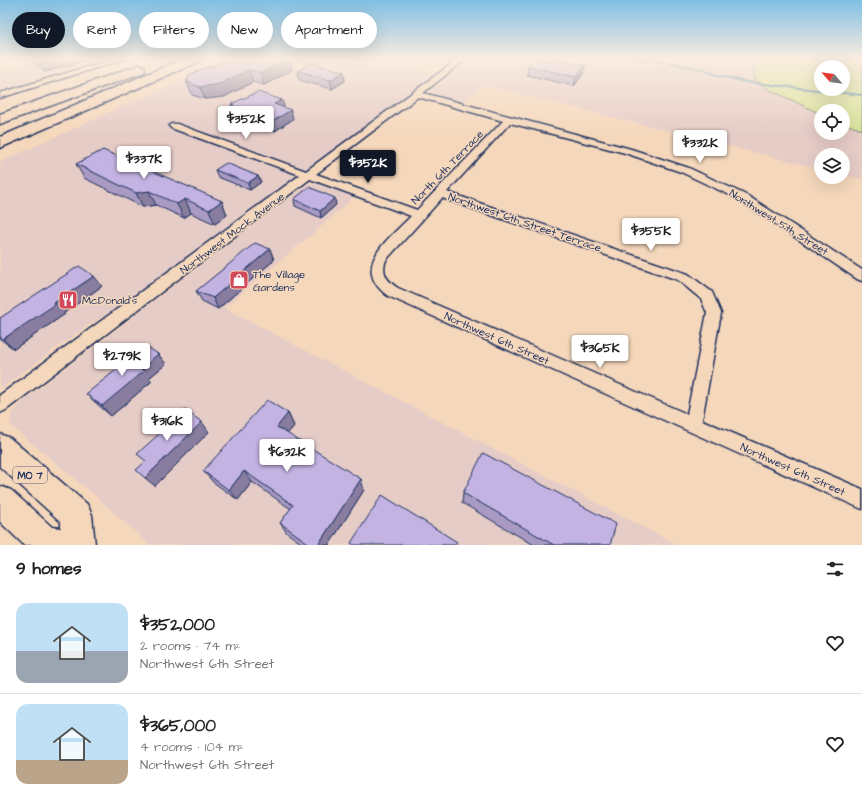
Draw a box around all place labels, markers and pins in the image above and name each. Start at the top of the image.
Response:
pin: $352K [218,106,274,140]
pin: $332K [672,130,728,164]
pin: $337K [116,146,172,180]
pin: $352K [340,150,396,184]
pin: $355K [623,218,679,252]
place label: The Village Gardens [253,267,305,295]
shop icon: The Village Gardens [228,269,250,291]
restaurant icon: McDonald's [57,289,79,311]
place label: McDonald's [82,293,138,308]
pin: $365K [572,335,628,369]
pin: $279K [94,343,150,377]
pin: $316K [139,408,195,442]
pin: $632K [259,439,315,473]

